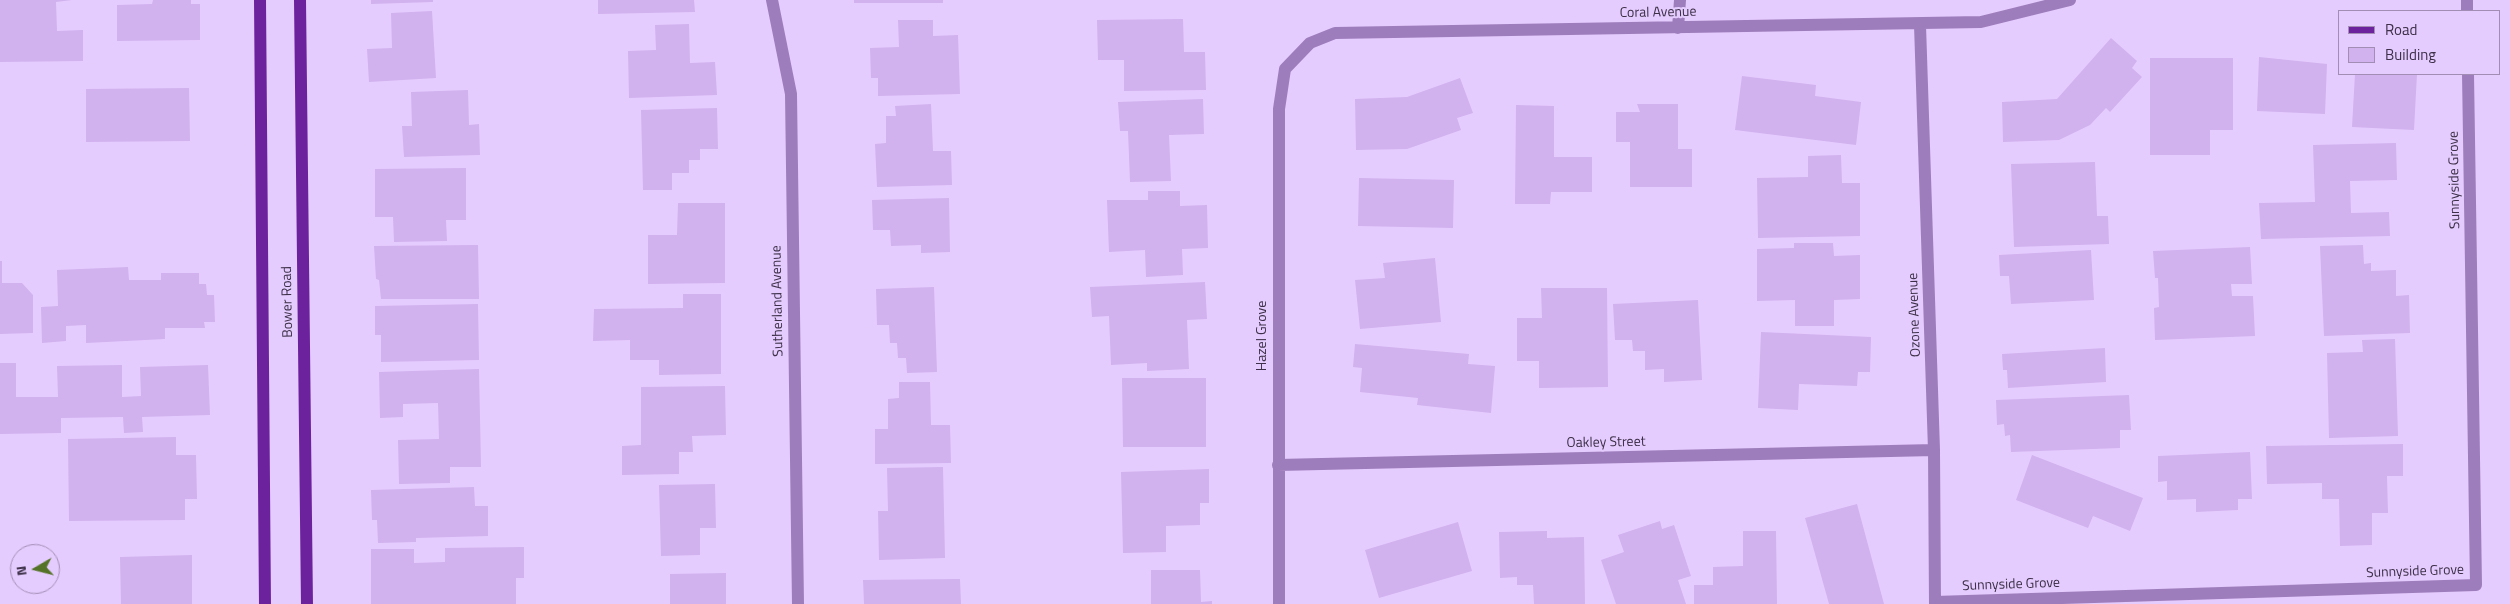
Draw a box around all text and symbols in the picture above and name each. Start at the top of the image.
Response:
street label: Coral Avenue [1619,4,1697,22]
legend [2338,10,2500,75]
text: Road [2385,18,2417,41]
text: Building [2385,43,2436,66]
street label: Sunnyside Grove [2446,131,2464,229]
street label: Sutherland Avenue [769,245,787,357]
street label: Bower Road [279,266,297,338]
street label: Ozone Avenue [1905,273,1925,357]
street label: Hazel Grove [1255,301,1271,371]
street label: Oakley Street [1566,434,1646,452]
north arrow [10,544,60,594]
street label: Sunnyside Grove [2366,562,2464,582]
text: N [10,565,32,577]
street label: Sunnyside Grove [1962,575,2060,595]

